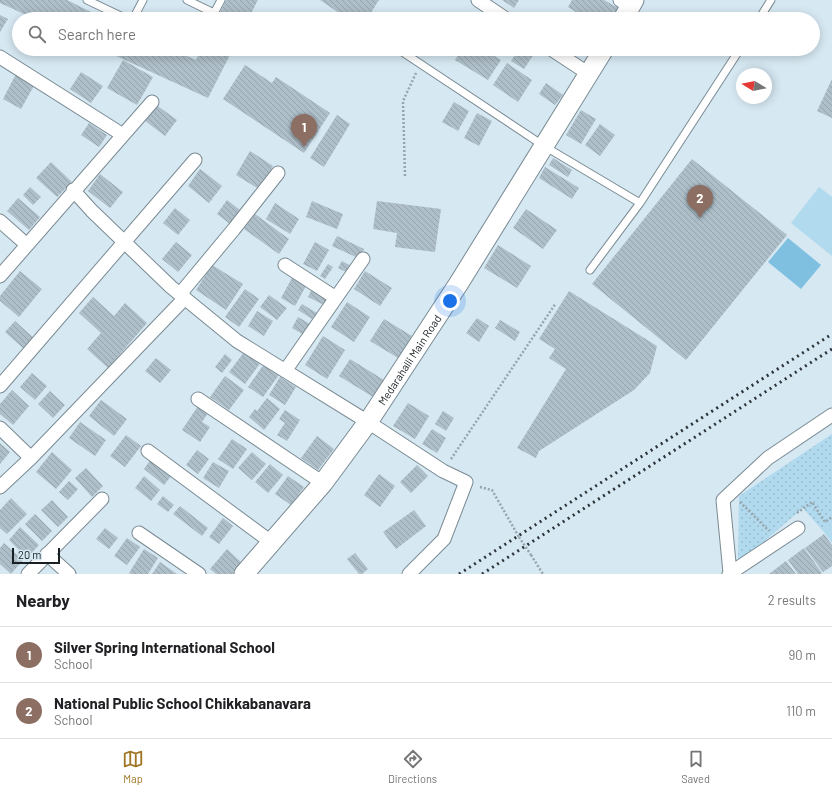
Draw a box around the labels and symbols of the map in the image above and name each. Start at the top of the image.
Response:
north arrow [736,68,772,104]
pin: 1 [291,114,317,147]
pin: 2 [687,185,713,218]
your location [440,291,460,311]
street label: Medarahalli Main Road [375,312,443,407]
scale bar [12,546,60,565]

